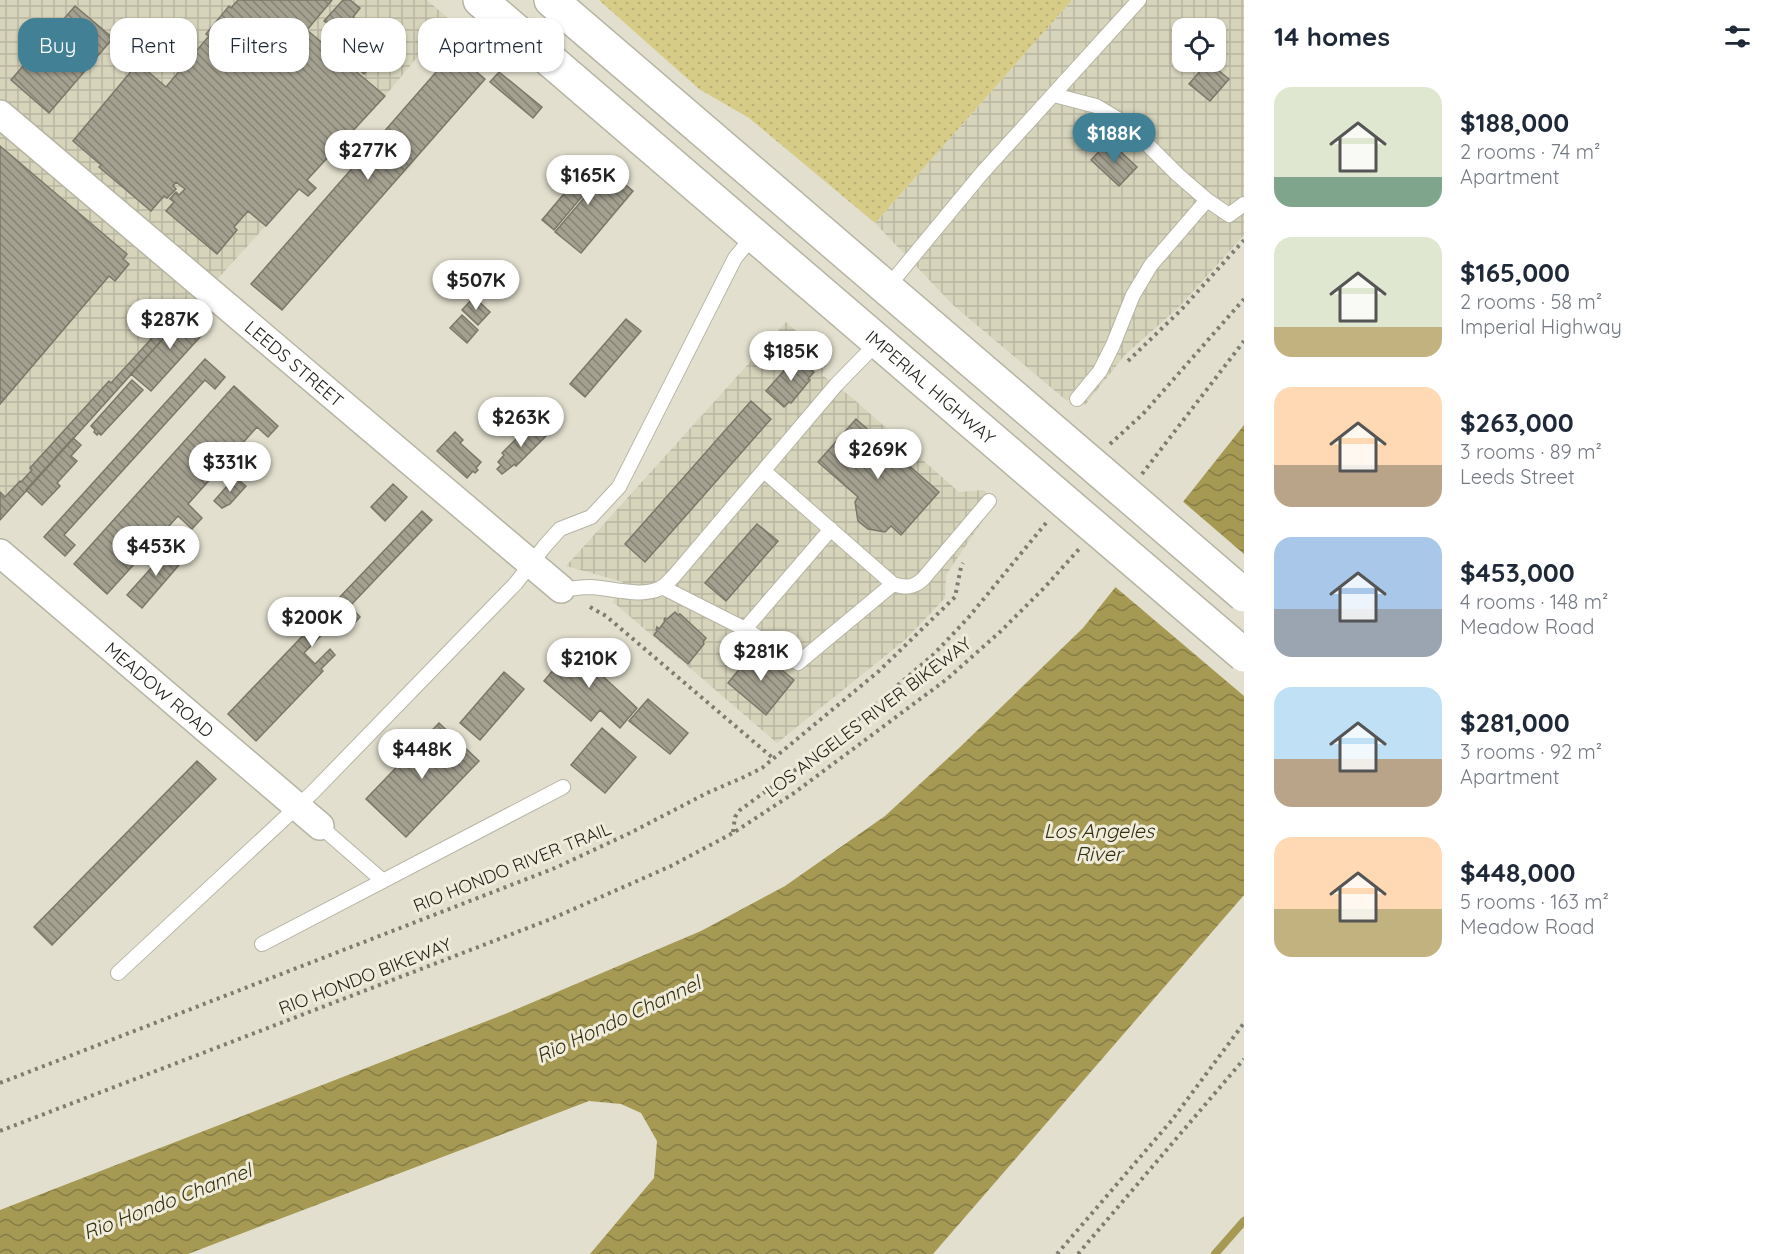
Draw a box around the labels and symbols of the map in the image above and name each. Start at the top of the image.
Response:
pin: $188K [1072,113,1156,164]
pin: $277K [326,130,410,181]
pin: $165K [546,155,630,206]
pin: $507K [434,260,518,311]
pin: $287K [128,299,212,350]
street label: LEEDS STREET [240,315,349,412]
street label: IMPERIAL HIGHWAY [861,325,1001,449]
pin: $185K [749,331,833,382]
pin: $263K [479,397,563,448]
pin: $269K [836,429,920,480]
pin: $331K [188,442,272,493]
pin: $453K [114,526,198,577]
pin: $200K [270,597,354,648]
pin: $281K [719,631,803,682]
street label: LOS ANGELES RIVER BIKEWAY [760,632,976,802]
street label: MEADOW ROAD [101,636,219,742]
pin: $210K [547,638,631,689]
pin: $448K [380,729,464,780]
street label: RIO HONDO RIVER TRAIL [410,817,615,917]
water label: Los Angeles River [1044,818,1156,866]
street label: RIO HONDO BIKEWAY [275,932,455,1020]
water label: Rio Hondo Channel [532,969,706,1068]
water label: Rio Hondo Channel [79,1156,257,1245]

